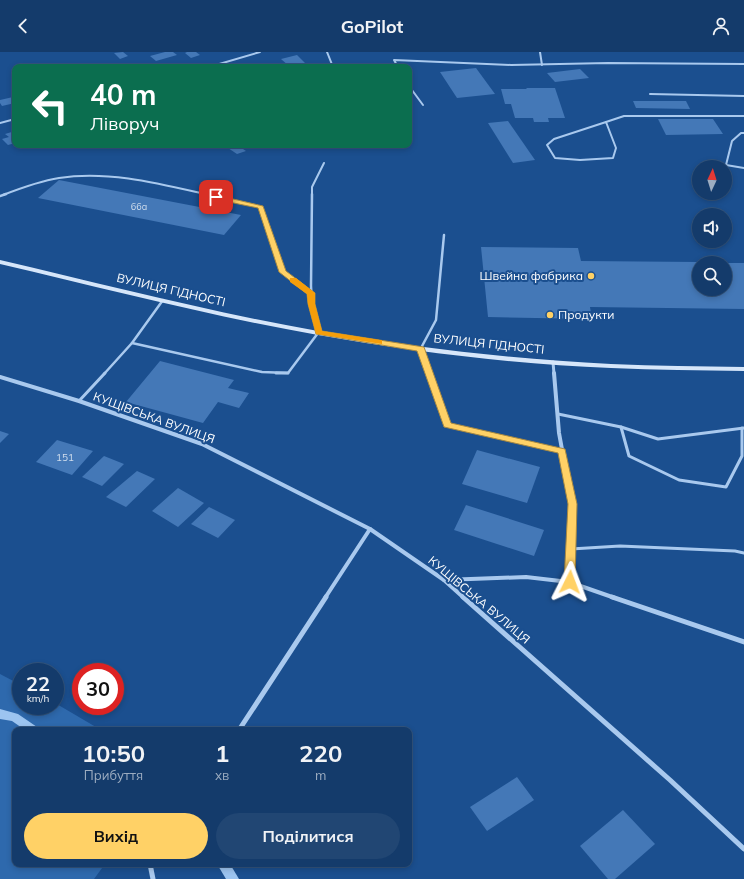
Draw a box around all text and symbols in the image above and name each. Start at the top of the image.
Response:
icon: back [12,15,34,37]
text: GoPilot [341,15,403,38]
icon: person [710,15,732,37]
text: 40 m [90,77,156,112]
icon: left [24,80,76,132]
text: Ліворуч [90,112,159,135]
north arrow [692,160,732,200]
map controls [692,160,732,296]
pin [199,180,233,214]
icon: arrive [205,186,227,208]
house number: 66а [131,201,147,212]
button: sound [692,208,732,248]
button: search [692,256,732,296]
place label: Швейна фабрика [480,268,583,283]
street label: ВУЛИЦЯ ГІДНОСТІ [115,270,227,309]
marker: Швейна фабрика [586,271,596,281]
place label: Продукти [558,307,614,322]
marker: Продукти [545,310,555,320]
street label: ВУЛИЦЯ ГІДНОСТІ [433,330,545,357]
street label: КУЩІВСЬКА ВУЛИЦЯ [91,389,217,447]
house number: 151 [56,451,74,464]
street label: КУЩІВСЬКА ВУЛИЦЯ [425,553,533,647]
position arrow [549,561,591,603]
speed limit sign: 30 [72,663,124,715]
text: 22 [26,671,50,696]
text: km/h [27,692,49,705]
text: 10:50 [82,738,145,768]
text: 1 [215,738,229,768]
text: 220 [299,738,342,768]
text: Прибуття [84,767,143,783]
text: хв [215,767,229,783]
text: m [315,767,326,783]
button: Вихід [24,813,208,859]
button: Поділитися [216,813,400,859]

